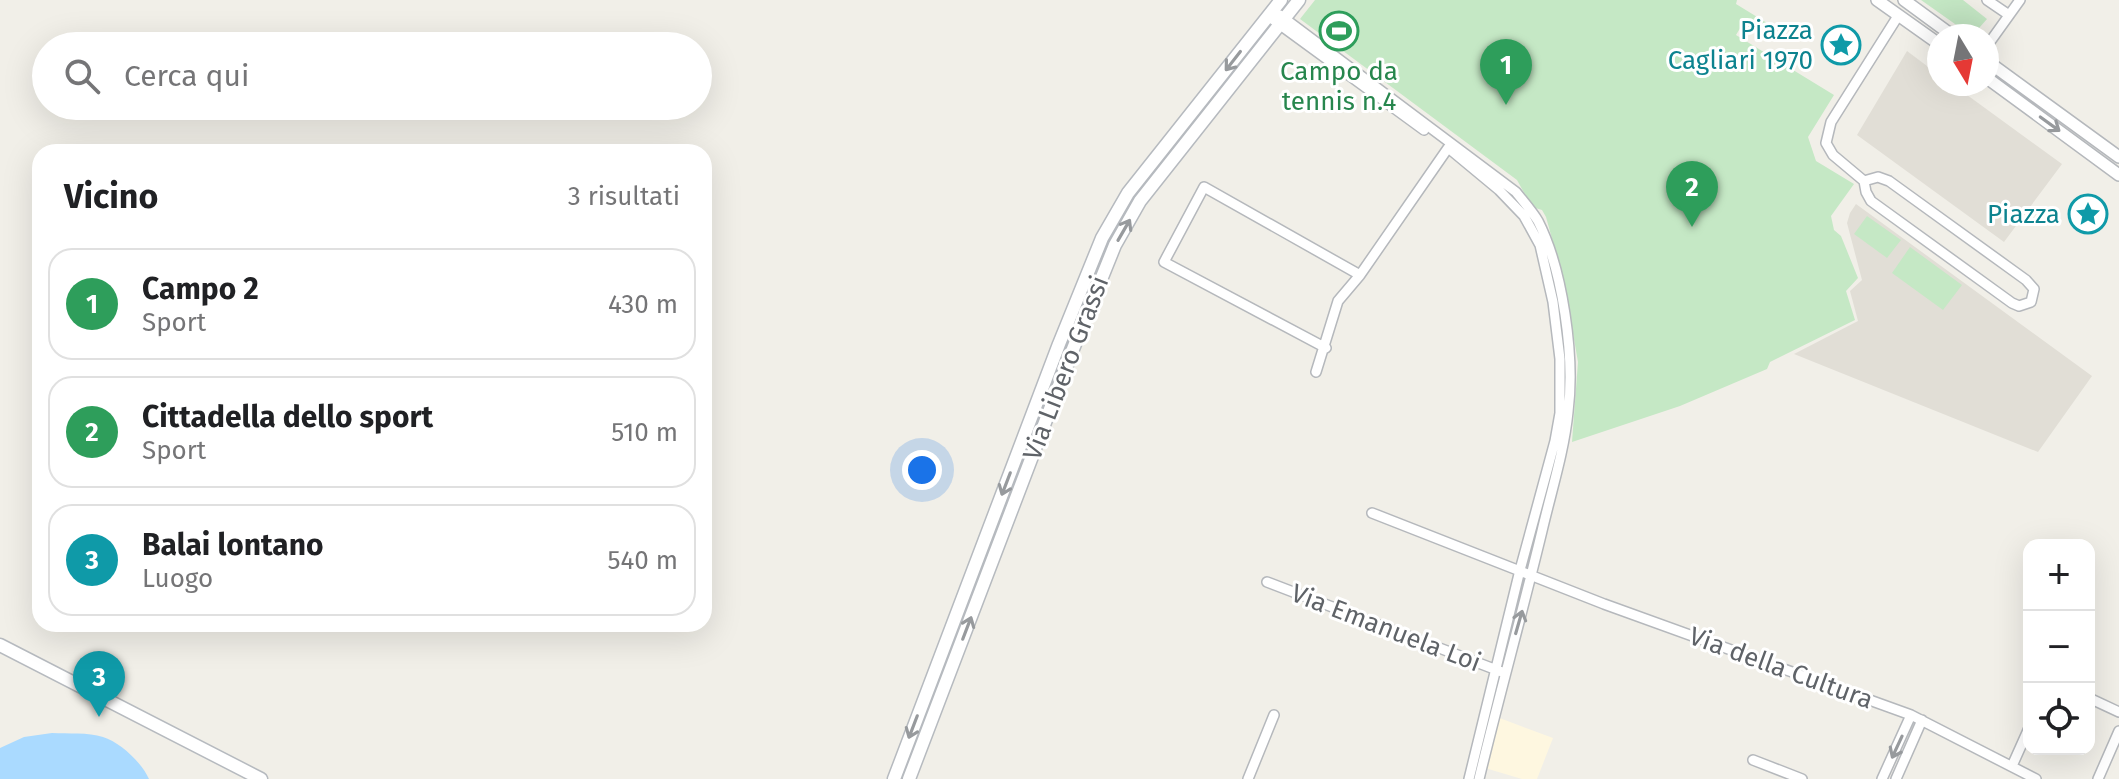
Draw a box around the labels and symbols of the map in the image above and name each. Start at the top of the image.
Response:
sports icon: Campo da tennis n.4 [1318,10,1360,52]
place label: Piazza Cagliari 1970 [1668,15,1813,76]
place icon: Piazza Cagliari 1970 [1820,24,1862,66]
north arrow [1927,24,1999,96]
pin: 1 [1480,39,1532,105]
one-way arrow [1224,50,1241,71]
place label: Campo da tennis n.4 [1280,56,1398,117]
one-way arrow [2039,116,2060,133]
pin: 2 [1666,161,1718,227]
place icon: Piazza [2067,193,2109,235]
place label: Piazza [1987,199,2060,230]
one-way arrow [1116,219,1132,242]
street label: Via Libero Grassi [1017,272,1115,464]
your location [902,450,942,490]
one-way arrow [998,471,1012,496]
street label: Via Emanuela Loi [1287,578,1485,678]
one-way arrow [1513,610,1528,636]
one-way arrow [961,616,975,640]
street label: Via della Cultura [1685,620,1877,716]
pin: 3 [73,651,125,717]
one-way arrow [905,714,919,739]
one-way arrow [1889,735,1904,759]

